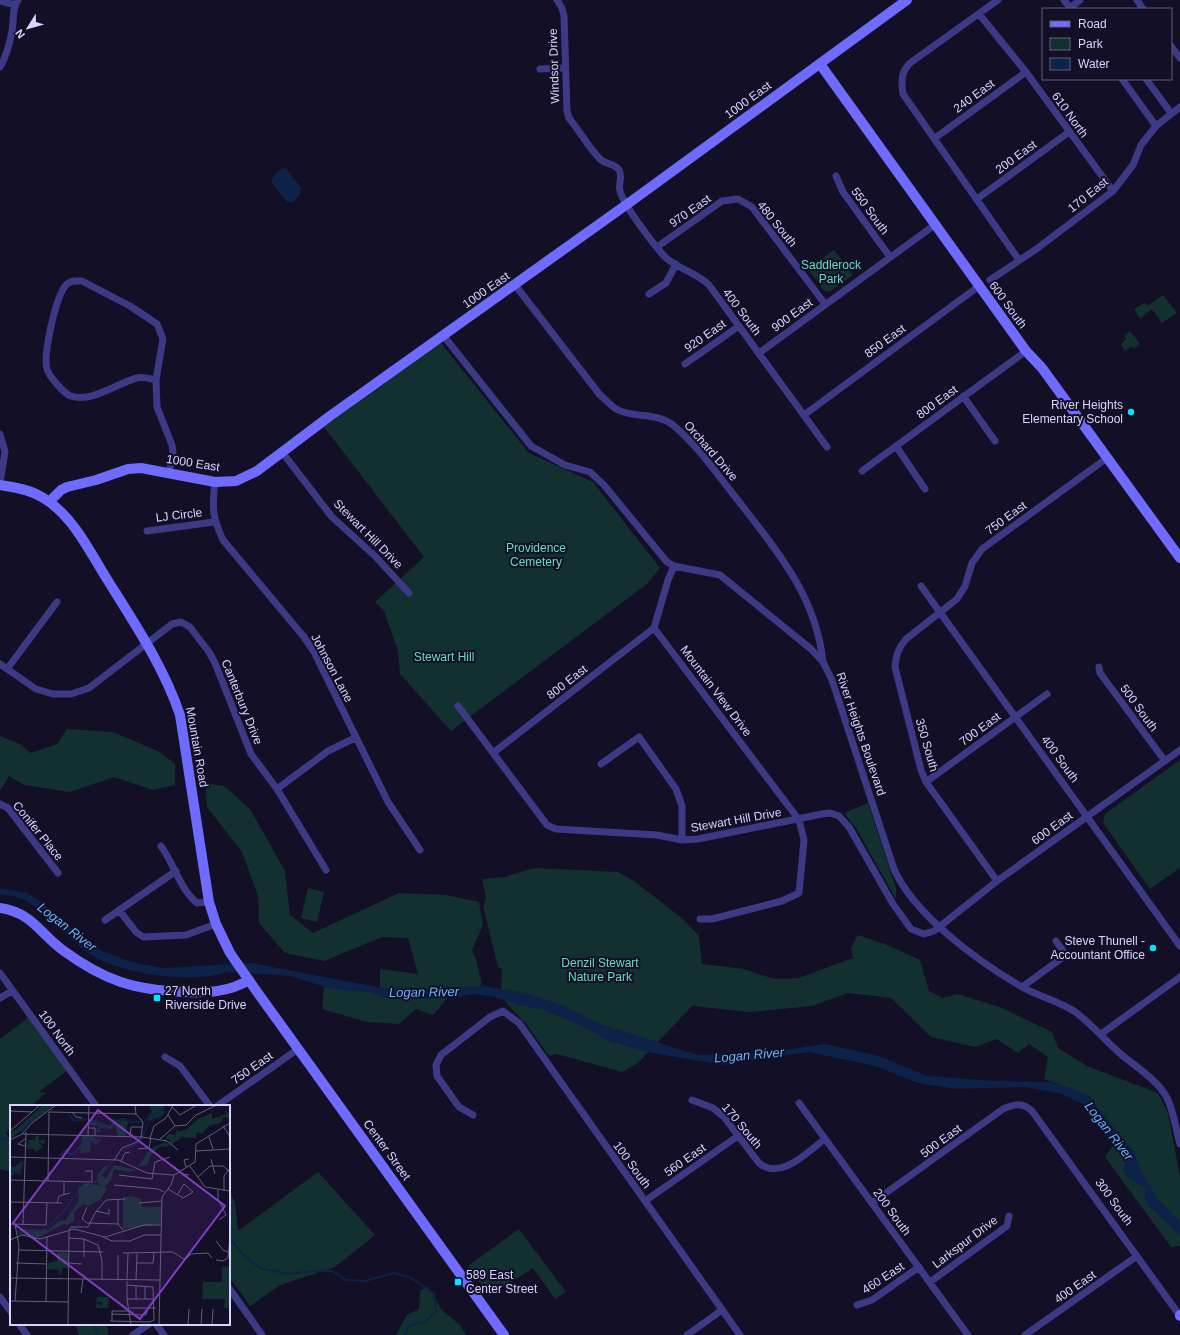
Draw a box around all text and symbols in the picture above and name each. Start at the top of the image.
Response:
north arrow [8,8,48,48]
legend [1042,8,1172,80]
text: Road [1078,17,1107,31]
text: N [13,27,27,41]
street label: Windsor Drive [546,28,562,104]
text: Park [1078,37,1104,51]
text: Water [1078,57,1110,71]
street label: 240 East [951,76,998,116]
street label: 1000 East [722,78,775,122]
street label: 610 North [1049,90,1091,140]
street label: 200 East [993,137,1040,177]
street label: 170 East [1065,174,1111,215]
street label: 550 South [848,185,892,237]
street label: 970 East [667,191,714,230]
street label: 480 South [754,198,800,250]
park label: Saddlerock Park [801,258,862,286]
street label: 1000 East [460,268,513,311]
street label: 600 South [986,279,1030,331]
street label: 400 South [720,286,764,338]
street label: 900 East [769,295,816,335]
street label: 920 East [682,316,729,355]
street label: 850 East [862,321,909,361]
street label: 800 East [914,382,961,422]
place label: River Heights Elementary School [1022,398,1123,426]
marker: River Heights Elementary School [1126,407,1136,417]
street label: Orchard Drive [681,418,741,484]
street label: 1000 East [165,452,221,474]
street label: Stewart Hill Drive [331,497,406,572]
street label: 750 East [983,498,1030,538]
street label: LJ Circle [155,505,203,525]
park label: Providence Cemetery [506,541,566,569]
street label: Johnson Lane [308,631,356,705]
street label: Mountain View Drive [677,643,755,739]
park label: Stewart Hill [414,650,474,664]
street label: Canterbury Drive [219,657,266,747]
street label: 800 East [544,661,590,702]
street label: River Heights Boulevard [833,671,889,797]
street label: 500 South [1117,682,1161,734]
street label: Mountain Road [183,706,211,788]
street label: 700 East [957,709,1004,749]
street label: 350 South [913,717,941,773]
street label: 400 South [1038,733,1082,785]
street label: Conifer Place [10,799,66,864]
street label: Stewart Hill Drive [689,805,783,835]
street label: 600 East [1029,808,1076,848]
water label: Logan River [35,900,100,955]
place label: Steve Thunell - Accountant Office [1051,934,1145,962]
marker: Steve Thunell - Accountant Office [1148,943,1158,953]
park label: Denzil Stewart Nature Park [561,956,639,984]
place label: 27 North Riverside Drive [165,984,247,1012]
water label: Logan River [389,984,460,1000]
marker: 27 North Riverside Drive [152,993,162,1003]
street label: 100 North [36,1008,78,1058]
water label: Logan River [713,1044,785,1066]
street label: 750 East [229,1048,276,1087]
water label: Logan River [1082,1099,1137,1164]
street label: 170 South [719,1101,765,1151]
inset map [10,1105,230,1325]
street label: Center Street [360,1117,414,1184]
street label: 500 East [918,1121,965,1161]
street label: 100 South [610,1139,654,1191]
street label: 560 East [662,1140,709,1179]
street label: 300 South [1092,1176,1136,1228]
street label: 200 South [870,1186,914,1238]
street label: Larkspur Drive [930,1213,1001,1271]
street label: 460 East [859,1259,907,1297]
street label: 400 East [1052,1267,1099,1306]
place label: 589 East Center Street [466,1268,538,1296]
marker: 589 East Center Street [453,1277,463,1287]

